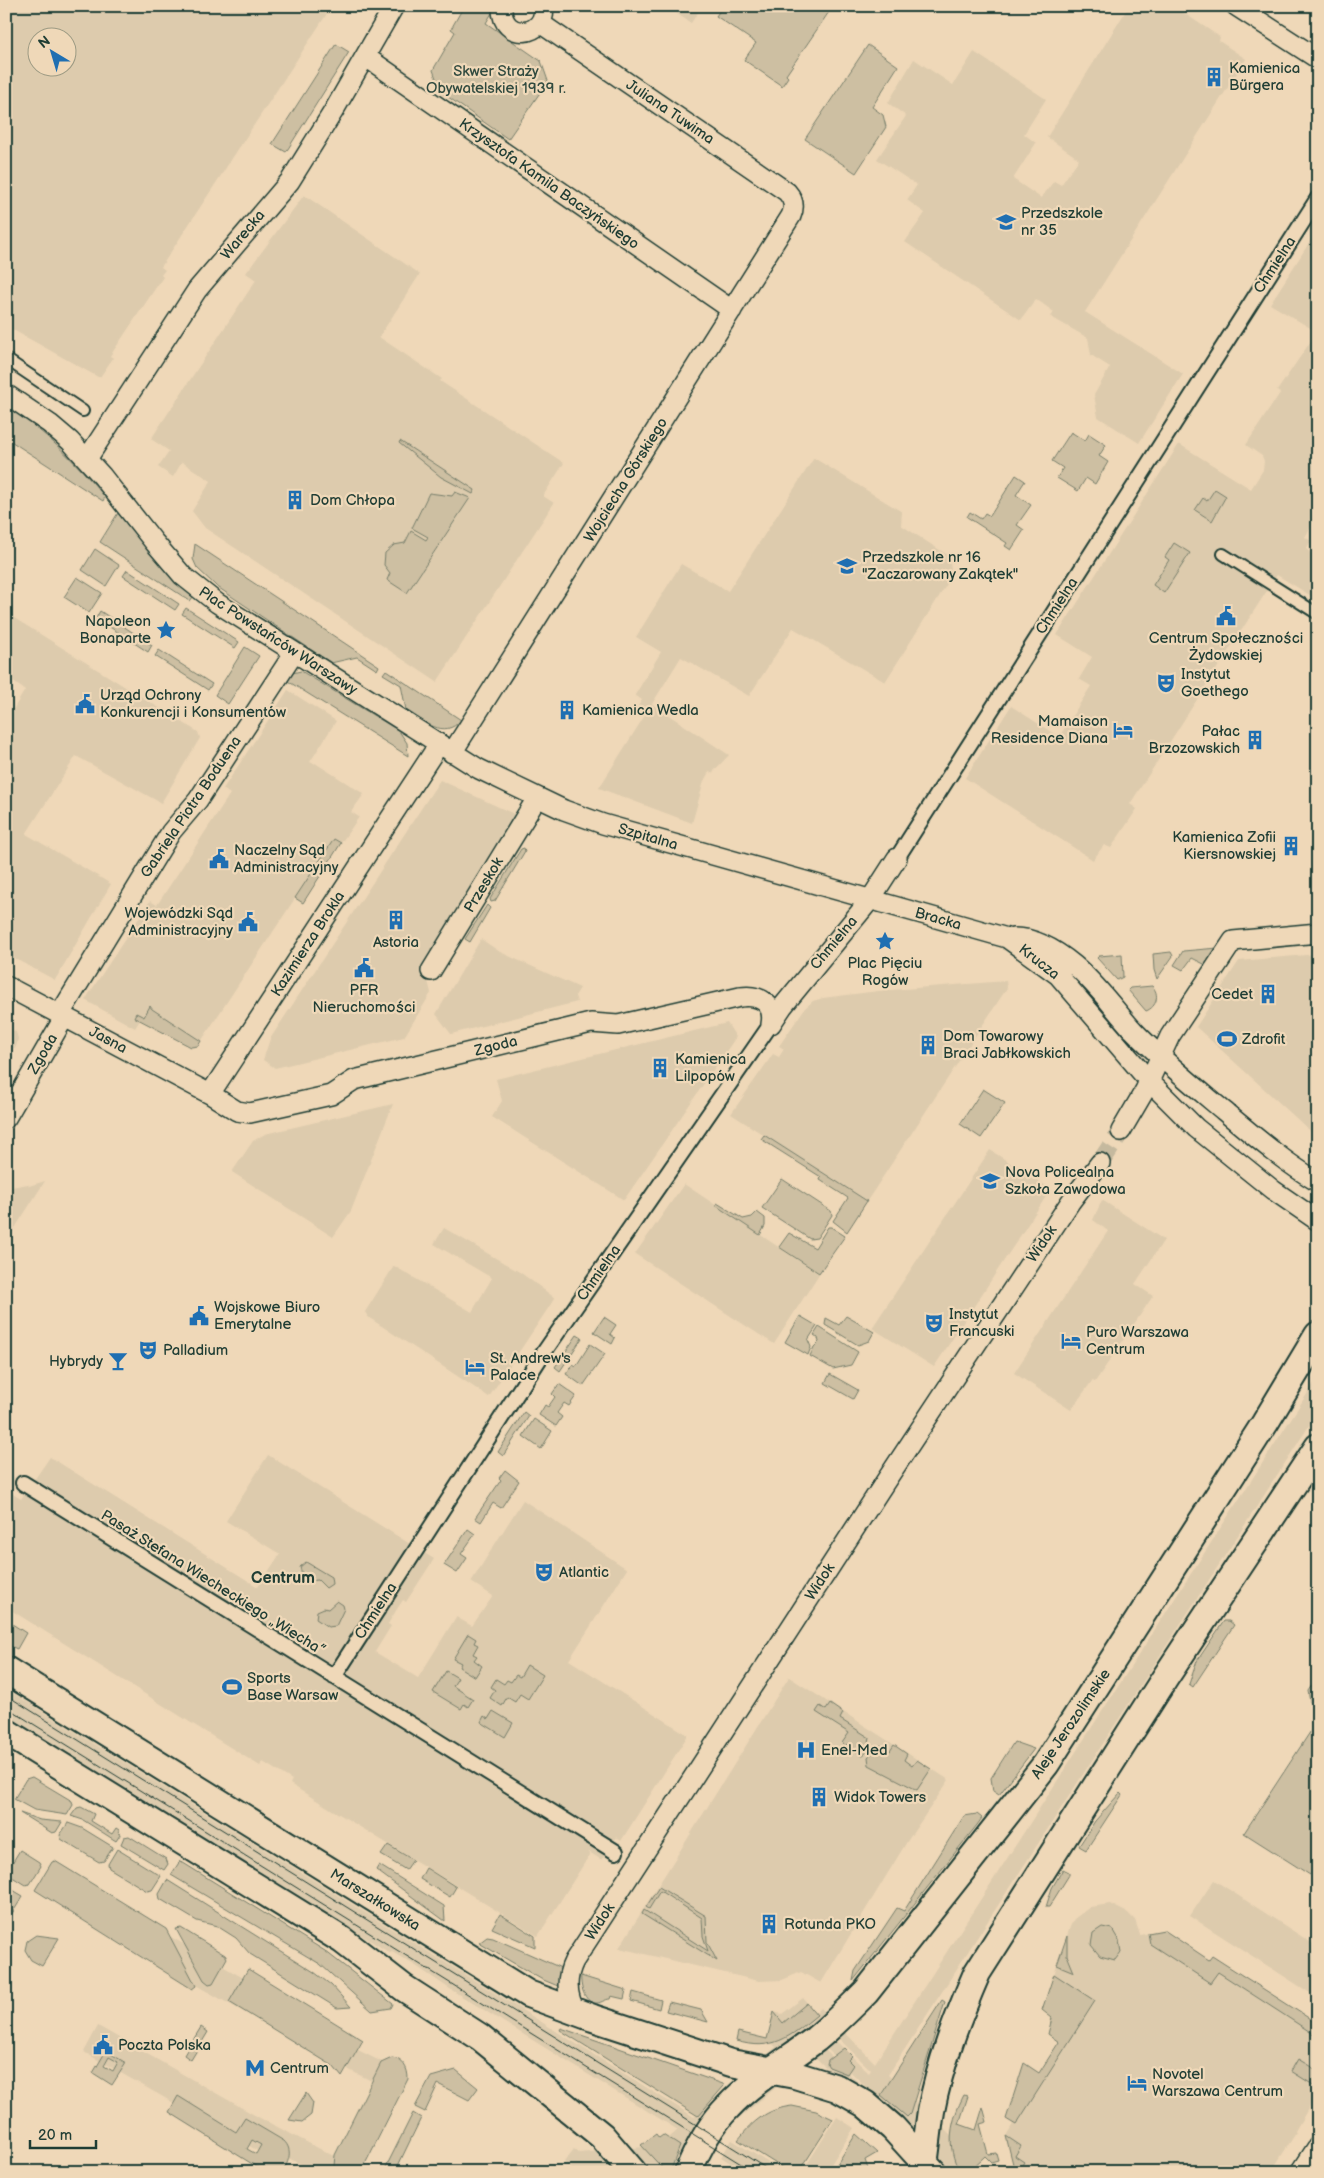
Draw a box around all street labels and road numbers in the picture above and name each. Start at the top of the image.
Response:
street label: Juliana Tuwima [622,75,718,149]
street label: Krzysztofa Kamila Baczyńskiego [455,114,643,254]
street label: Warecka [217,206,269,264]
street label: Chmielna [1250,233,1300,297]
street label: Wojciecha Górskiego [580,414,672,546]
street label: Chmielna [1032,574,1082,638]
street label: Plac Powstańców Warszawy [195,582,361,700]
street label: Gabriela Piotra Boduena [136,732,246,882]
street label: Szpitalna [616,819,680,855]
street label: Przeskok [460,853,508,916]
street label: Kazimierza Brokla [267,888,349,1000]
street label: Bracka [913,903,963,935]
street label: Chmielna [806,912,862,974]
street label: Krucza [1015,940,1063,984]
street label: Jasna [86,1022,130,1058]
street label: Zgoda [23,1030,62,1078]
street label: Zgoda [472,1032,519,1061]
street label: Widok [1023,1221,1062,1266]
street label: Chmielna [573,1241,625,1305]
street label: Pasaż Stefana Wiecheckiego „Wiecha” [97,1506,329,1660]
street label: Widok [801,1559,839,1604]
street label: Chmielna [351,1579,401,1643]
street label: Aleje Jerozolimskie [1027,1665,1115,1783]
street label: Marszałkowska [326,1865,424,1935]
street label: Widok [581,1899,619,1944]

